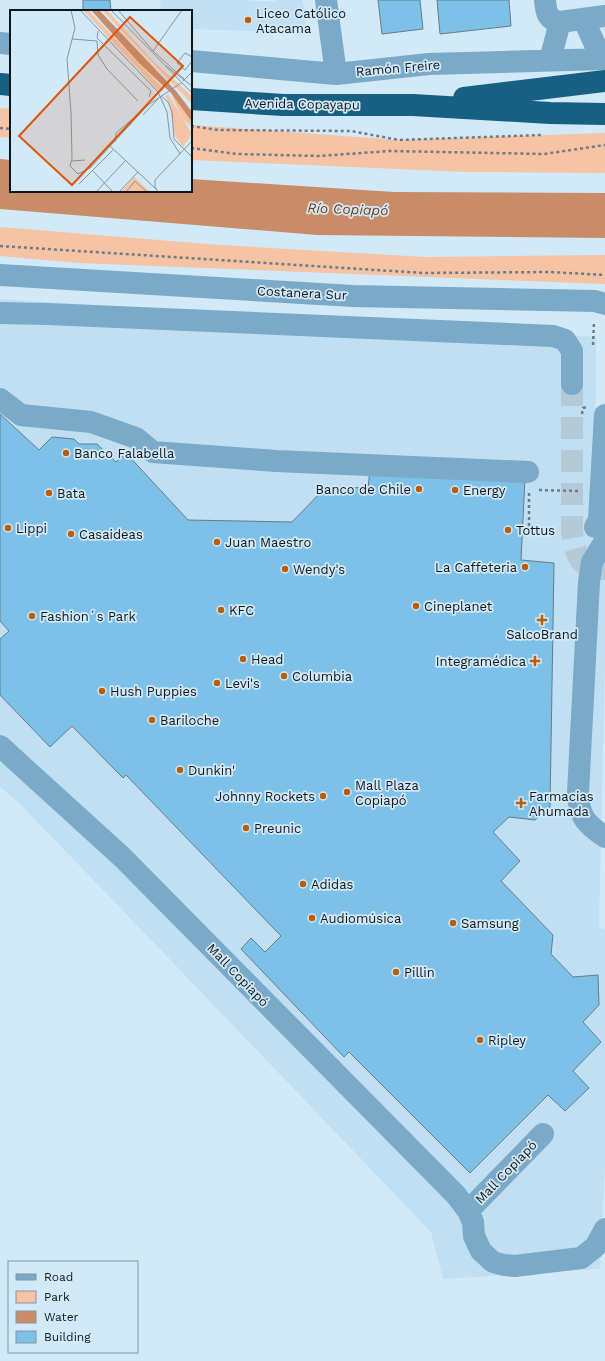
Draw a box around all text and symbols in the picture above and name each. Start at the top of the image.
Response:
place label: Liceo Católico Atacama [256,6,346,36]
inset map [10,10,192,192]
marker: Liceo Católico Atacama [243,15,253,25]
street label: Ramón Freire [355,57,441,79]
street label: Avenida Copayapu [244,95,360,113]
water label: Río Copiapó [307,200,389,218]
street label: Costanera Sur [257,283,347,303]
place label: Banco Falabella [74,446,175,461]
marker: Banco Falabella [61,448,71,458]
place label: Banco de Chile [316,482,411,497]
place label: Energy [463,483,506,498]
marker: Banco de Chile [414,484,424,494]
marker: Energy [450,485,460,495]
place label: Bata [57,486,86,501]
marker: Bata [44,488,54,498]
place label: Lippi [16,521,47,536]
marker: Lippi [3,523,13,533]
place label: Tottus [516,523,555,538]
marker: Tottus [503,525,513,535]
place label: Casaideas [79,527,143,542]
marker: Casaideas [66,529,76,539]
place label: Juan Maestro [225,535,311,550]
marker: Juan Maestro [212,537,222,547]
place label: La Caffeteria [435,560,518,575]
place label: Wendy's [293,562,345,577]
marker: La Caffeteria [520,562,530,572]
marker: Wendy's [280,564,290,574]
place label: Cineplanet [424,599,493,614]
marker: Cineplanet [411,601,421,611]
place label: KFC [229,603,254,618]
marker: KFC [216,605,226,615]
place label: Fashion´s Park [40,609,137,624]
marker: Fashion´s Park [27,611,37,621]
marker: SalcoBrand [537,615,547,625]
place label: SalcoBrand [506,627,578,642]
place label: Head [251,652,283,667]
marker: Head [238,654,248,664]
place label: Integramédica [436,654,527,669]
marker: Integramédica [529,655,541,667]
place label: Columbia [292,669,353,684]
marker: Columbia [279,671,289,681]
place label: Levi's [225,676,260,691]
marker: Levi's [212,678,222,688]
place label: Hush Puppies [110,684,197,699]
marker: Hush Puppies [97,686,107,696]
place label: Bariloche [160,713,219,728]
marker: Bariloche [147,715,157,725]
place label: Dunkin' [188,763,235,778]
marker: Dunkin' [175,765,185,775]
place label: Mall Plaza Copiapó [355,778,420,808]
marker: Mall Plaza Copiapó [342,787,352,797]
place label: Johnny Rockets [215,789,315,804]
place label: Farmacias Ahumada [529,789,594,819]
marker: Johnny Rockets [318,791,328,801]
marker: Farmacias Ahumada [516,798,526,808]
place label: Preunic [254,821,301,836]
marker: Preunic [241,823,251,833]
place label: Adidas [311,877,354,892]
marker: Adidas [298,879,308,889]
place label: Audiomúsica [320,911,402,926]
marker: Audiomúsica [307,913,317,923]
place label: Samsung [461,916,519,931]
marker: Samsung [448,918,458,928]
street label: Mall Copiapó [204,940,272,1010]
place label: Pillin [404,965,435,980]
marker: Pillin [391,967,401,977]
place label: Ripley [488,1033,526,1048]
marker: Ripley [475,1035,485,1045]
street label: Mall Copiapó [472,1137,540,1207]
legend [8,1261,138,1353]
text: Road [44,1270,73,1284]
text: Park [44,1290,70,1304]
text: Water [44,1310,79,1324]
text: Building [44,1330,91,1344]

